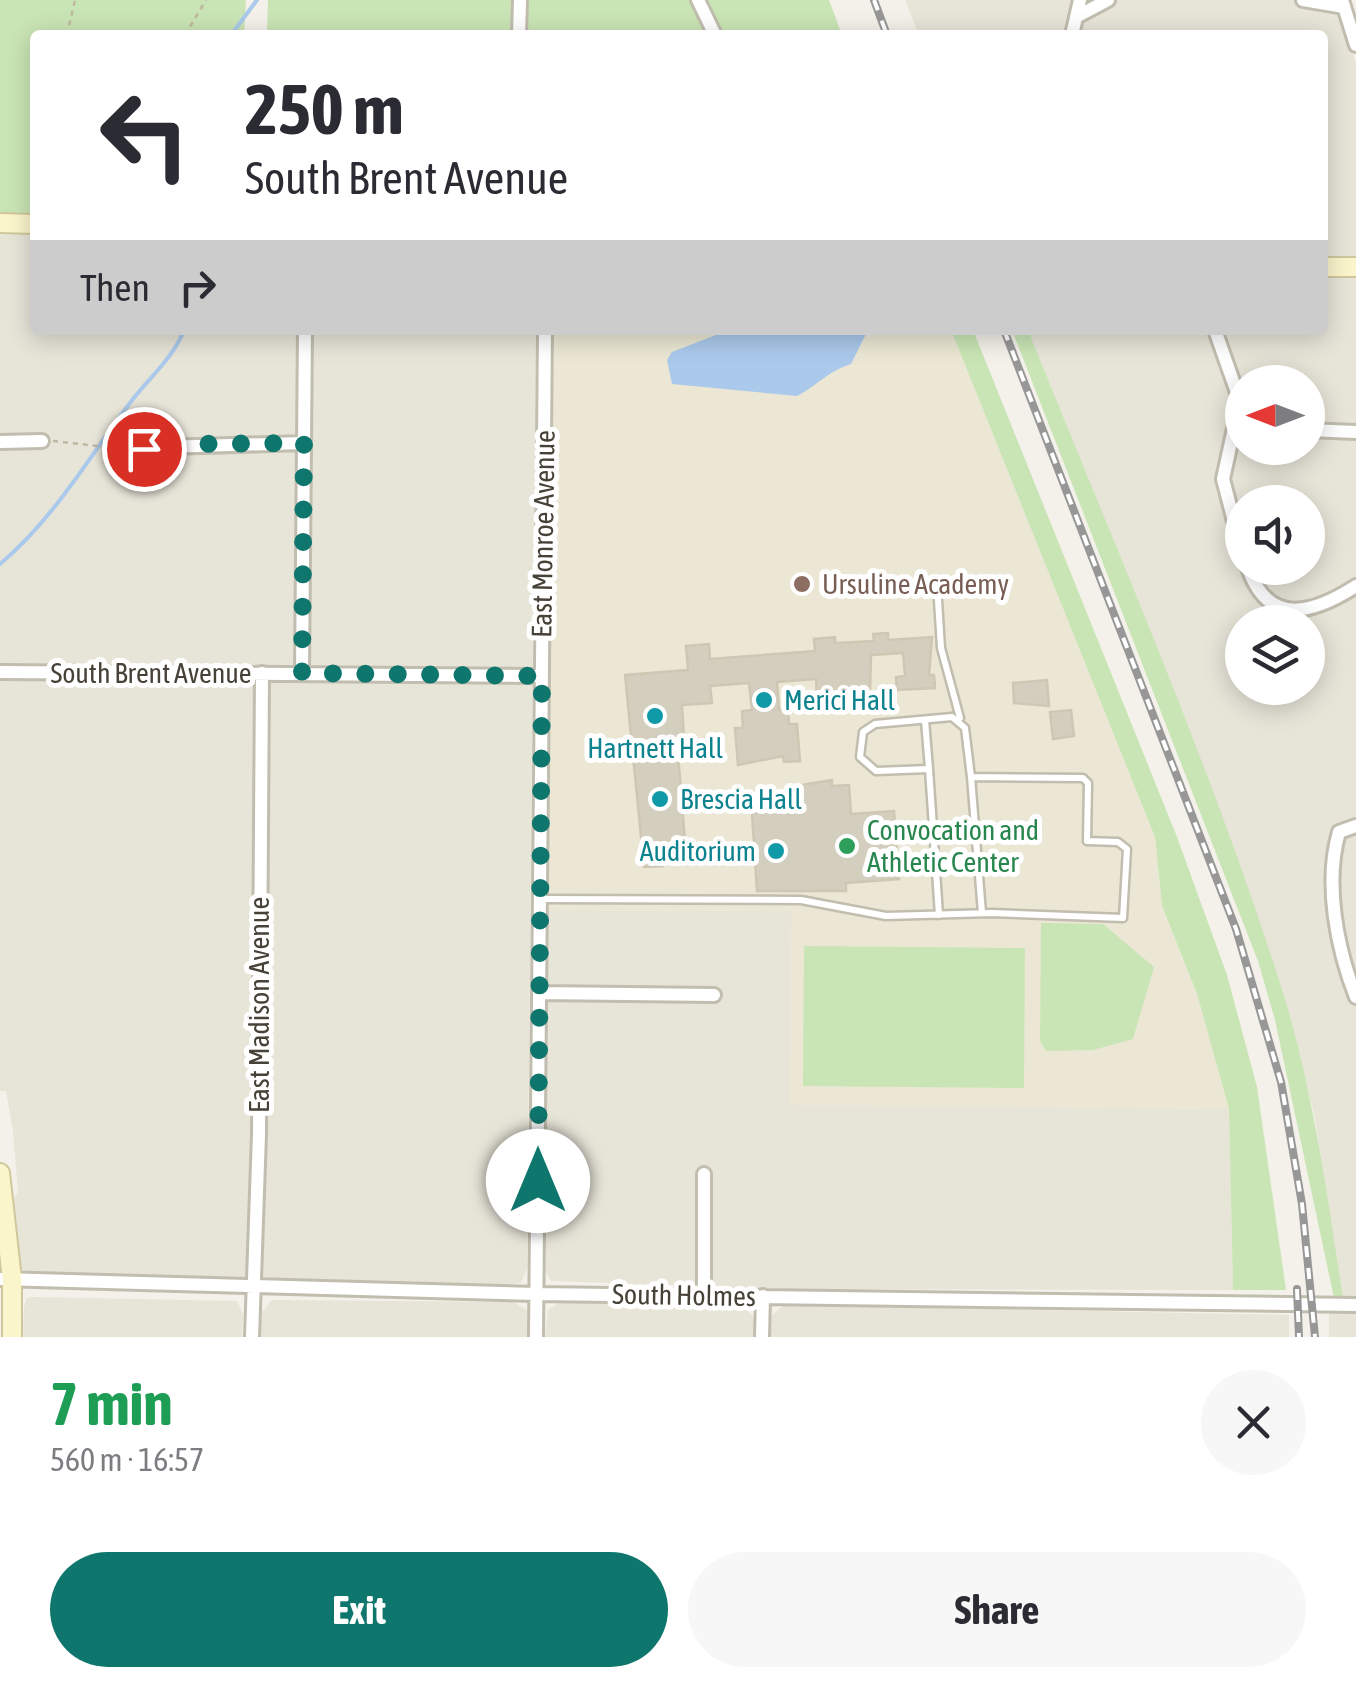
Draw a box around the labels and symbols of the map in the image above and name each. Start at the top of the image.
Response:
north arrow [1225,365,1325,465]
pin [102,407,187,492]
street label: East Monroe Avenue [525,430,561,638]
place label: Ursuline Academy [822,568,1009,600]
marker: Ursuline Academy [791,573,813,595]
street label: South Brent Avenue [50,657,252,689]
place label: Merici Hall [784,684,896,716]
marker: Merici Hall [753,689,775,711]
marker: Hartnett Hall [644,705,666,727]
place label: Hartnett Hall [587,732,723,764]
place label: Brescia Hall [680,783,802,815]
marker: Brescia Hall [649,788,671,810]
place label: Convocation and Athletic Center [867,814,1039,878]
place label: Auditorium [640,835,756,867]
marker: Convocation and Athletic Center [836,835,858,857]
marker: Auditorium [765,840,787,862]
street label: East Madison Avenue [243,897,275,1113]
position arrow [486,1129,590,1233]
street label: South Holmes [612,1278,756,1312]

